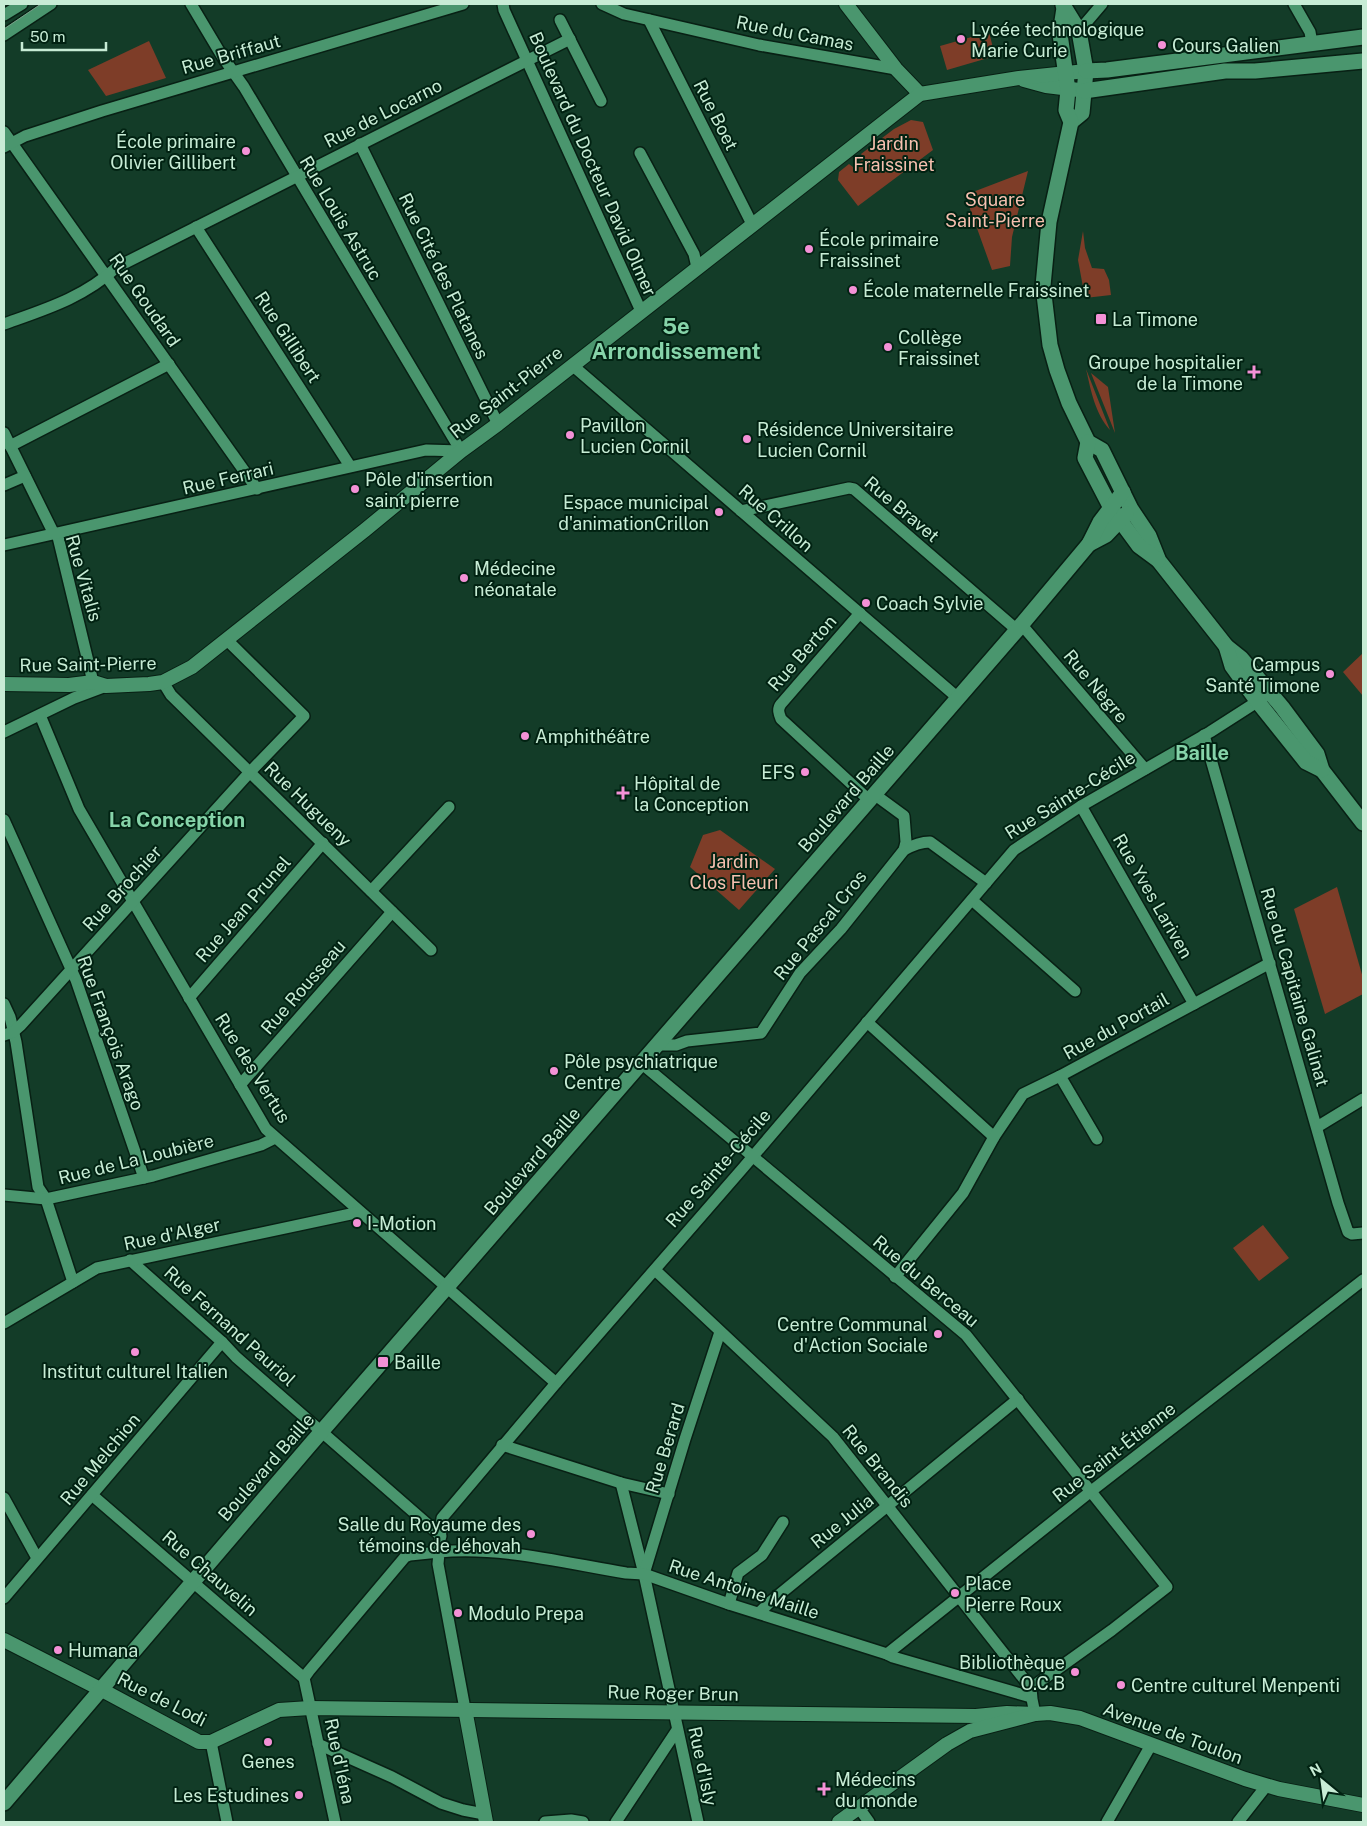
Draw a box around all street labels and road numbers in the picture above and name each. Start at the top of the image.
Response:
street label: Rue du Camas [735,11,855,55]
street label: Boulevard du Docteur David Olmer [525,29,661,299]
street label: Rue Briffaut [179,30,283,78]
street label: Rue de Locarno [321,74,445,152]
street label: Rue Boet [689,76,743,154]
street label: Rue Louis Astruc [296,152,386,284]
street label: Rue Cité des Platanes [395,190,493,362]
street label: Rue Goudard [105,249,185,351]
street label: Rue Gillibert [251,287,325,387]
street label: Rue Saint-Pierre [446,342,566,442]
street label: Rue Ferrari [180,457,276,499]
street label: Rue Bravet [860,472,944,546]
street label: Rue Crillon [735,480,817,556]
street label: Rue Vitalis [62,532,106,624]
street label: Rue Berton [763,611,841,695]
street label: Rue Nègre [1059,645,1133,727]
street label: Rue Saint-Pierre [19,652,157,676]
street label: Boulevard Baille [794,740,898,856]
street label: Rue Sainte-Cécile [1001,747,1139,843]
street label: Rue Hugueny [260,757,356,851]
street label: Rue Yves Lariven [1109,830,1197,962]
street label: Rue Brochier [78,841,166,935]
street label: Rue Jean Prunel [191,852,295,966]
street label: Rue Pascal Cros [769,866,871,984]
street label: Rue du Capitaine Galinat [1257,885,1333,1089]
street label: Rue Rousseau [256,936,350,1038]
street label: Rue François Arago [73,953,149,1113]
street label: Rue du Portail [1060,988,1172,1064]
street label: Rue des Vertus [211,1009,295,1127]
street label: Boulevard Baille [480,1103,584,1219]
street label: Rue Sainte-Cécile [661,1105,775,1231]
street label: Rue de La Loubière [56,1130,216,1188]
street label: Rue d'Alger [122,1214,222,1254]
street label: Rue du Berceau [869,1231,983,1331]
street label: Rue Fernand Pauriol [160,1262,300,1390]
street label: Rue Saint-Étienne [1048,1397,1180,1506]
street label: Rue Berard [641,1400,689,1496]
street label: Rue Melchion [56,1409,144,1509]
street label: Boulevard Baille [214,1409,318,1525]
street label: Rue Brandis [838,1420,918,1512]
street label: Rue Julia [807,1489,877,1553]
street label: Rue Chauvelin [158,1526,262,1620]
street label: Rue Antoine Maille [666,1555,822,1623]
street label: Rue de Lodi [114,1668,210,1730]
street label: Rue Roger Brun [607,1681,739,1705]
street label: Avenue de Toulon [1100,1698,1246,1768]
street label: Rue d'Iéna [321,1716,359,1806]
street label: Rue d'Isly [684,1724,722,1808]

